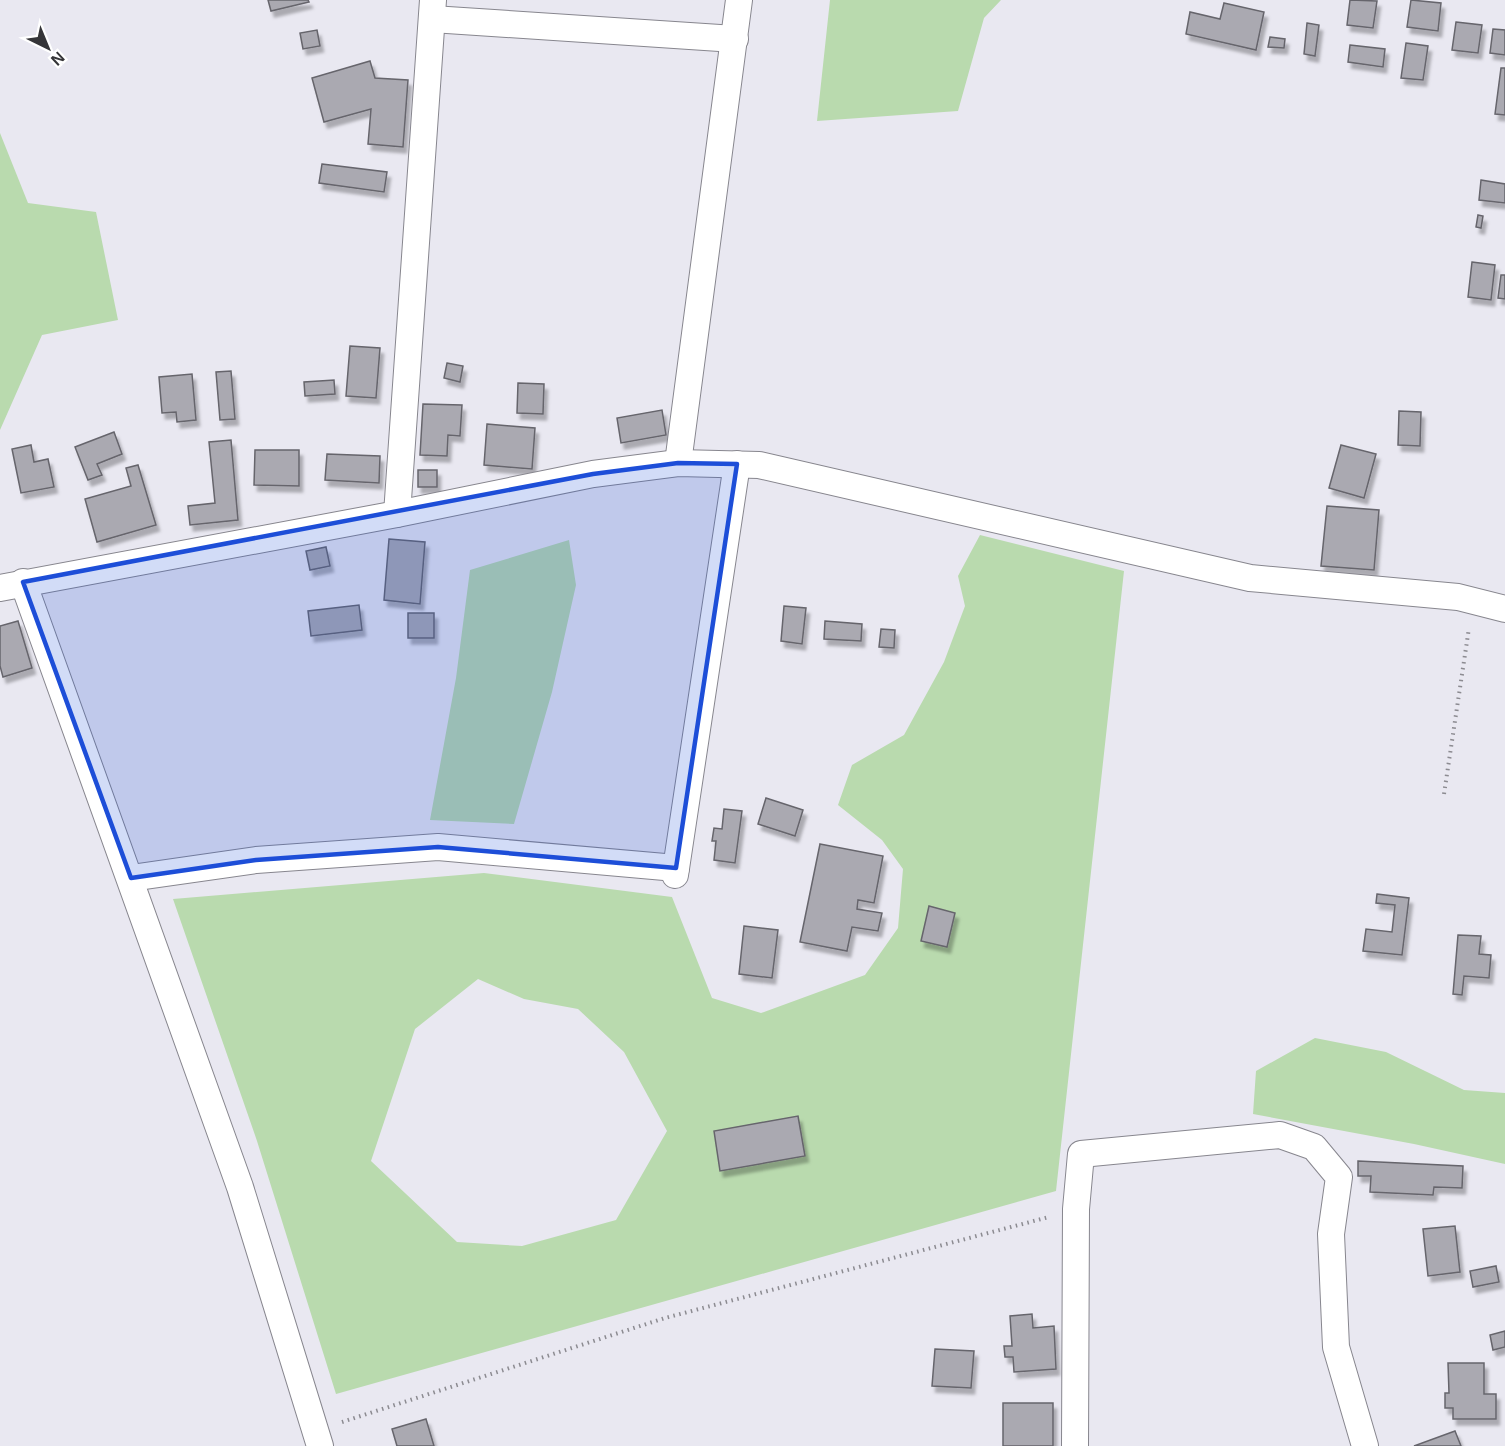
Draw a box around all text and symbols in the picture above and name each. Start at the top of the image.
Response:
north arrow [18,18,78,78]
text: N [48,48,68,69]

